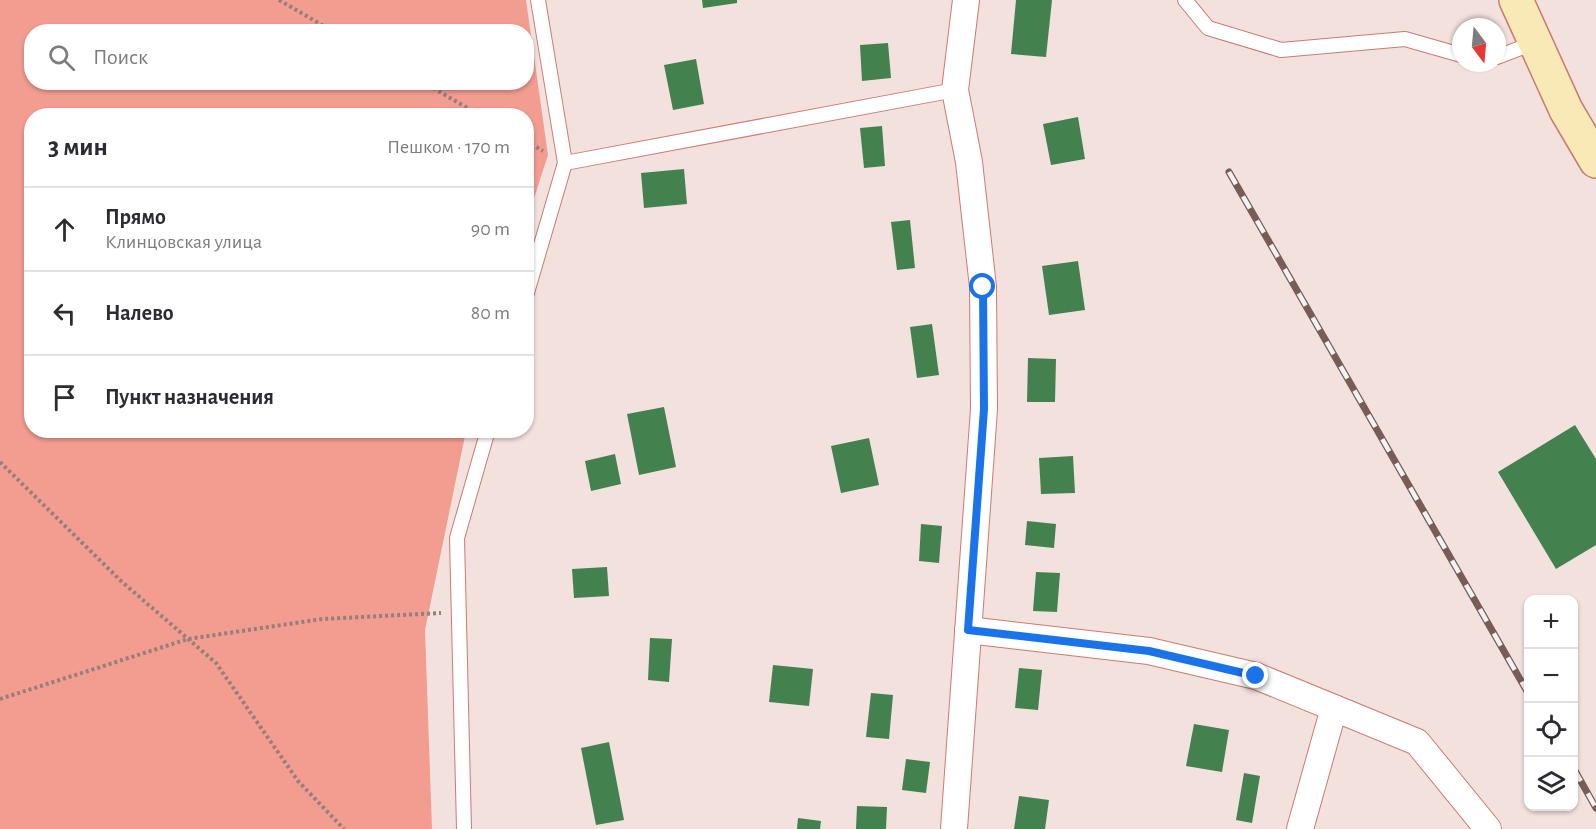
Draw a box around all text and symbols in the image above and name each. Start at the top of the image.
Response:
north arrow [1452,18,1506,72]
search box [24,24,534,90]
icon: search [45,41,78,74]
text: Поиск [93,46,148,68]
text: 3 мин [48,134,108,160]
text: Пешком · 170 m [387,137,510,157]
text: Прямо [105,206,166,228]
icon: ahead [48,213,81,246]
text: 90 m [471,219,510,239]
text: Клинцовская улица [105,232,262,252]
route start [969,273,995,299]
icon: left [48,297,81,330]
text: Налево [105,302,174,324]
text: 80 m [471,303,510,323]
icon: arrive [48,381,81,414]
text: Пункт назначения [105,386,274,408]
map controls [1524,595,1578,811]
button: + [1524,595,1578,649]
button: − [1524,649,1578,703]
route end [1242,662,1268,688]
button: locate [1524,703,1578,757]
button: layers [1524,757,1578,811]

